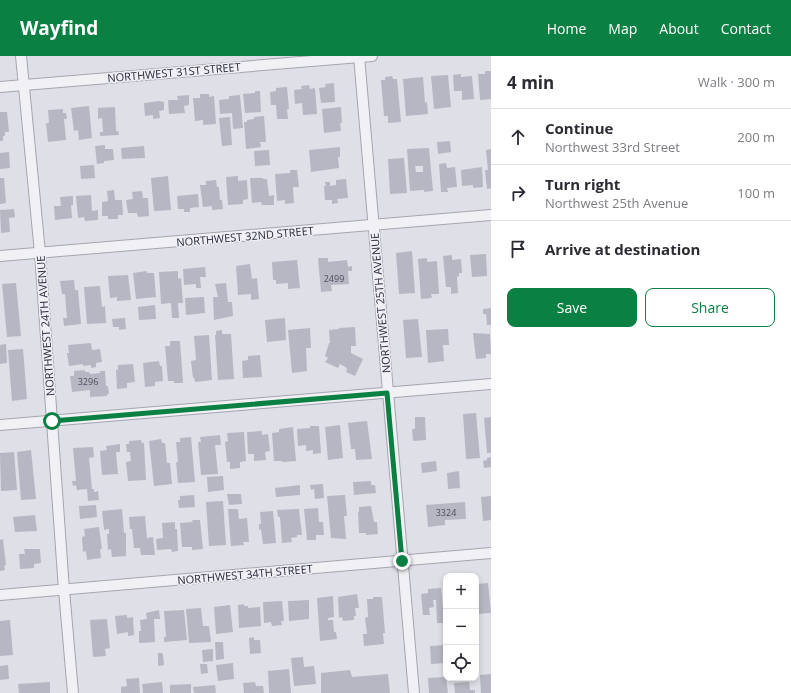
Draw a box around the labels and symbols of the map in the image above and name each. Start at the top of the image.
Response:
street label: NORTHWEST 31ST STREET [107,59,241,85]
street label: NORTHWEST 32ND STREET [176,223,314,249]
street label: NORTHWEST 25TH AVENUE [366,232,394,374]
street label: NORTHWEST 24TH AVENUE [33,255,57,397]
house number: 2499 [324,272,344,285]
house number: 3296 [78,375,98,388]
route start [43,412,61,430]
house number: 3324 [436,506,456,519]
route end [393,552,411,570]
street label: NORTHWEST 34TH STREET [177,561,313,587]

